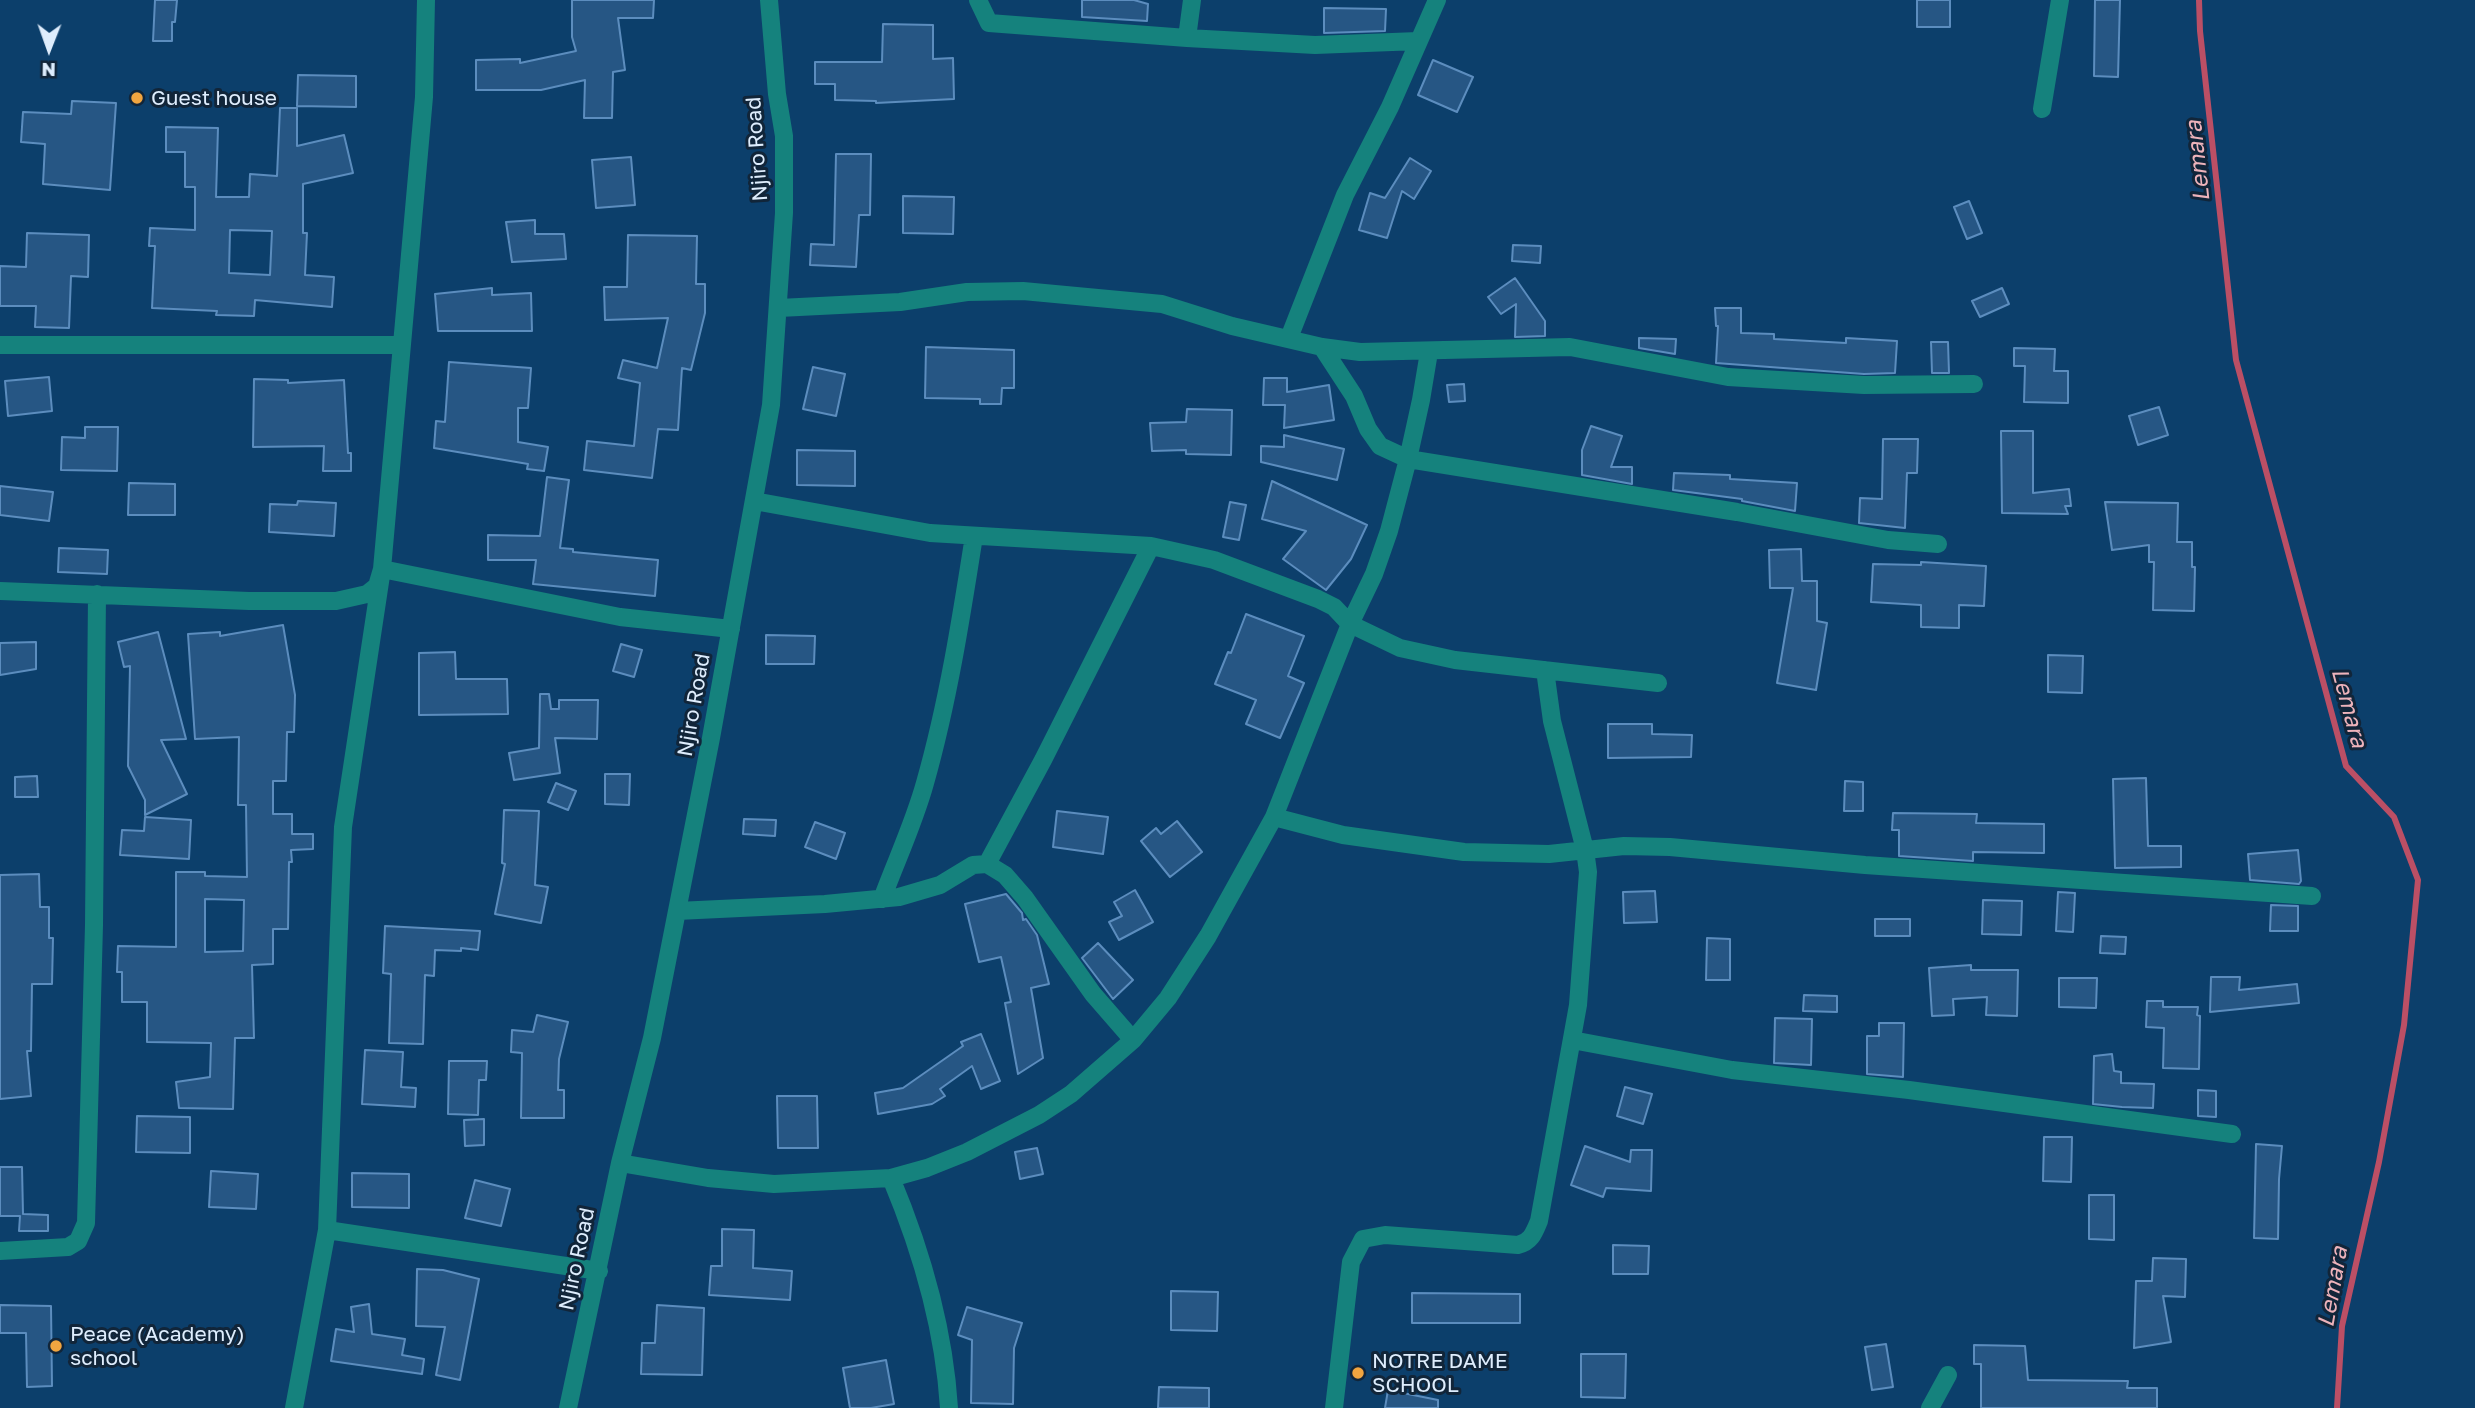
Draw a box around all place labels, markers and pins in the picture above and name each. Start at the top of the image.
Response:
place label: Guest house [151,85,277,111]
marker: Guest house [129,90,145,106]
place label: Peace (Academy) school [70,1321,245,1371]
marker: Peace (Academy) school [48,1338,64,1354]
place label: NOTRE DAME SCHOOL [1372,1348,1508,1398]
marker: NOTRE DAME SCHOOL [1350,1365,1366,1381]

